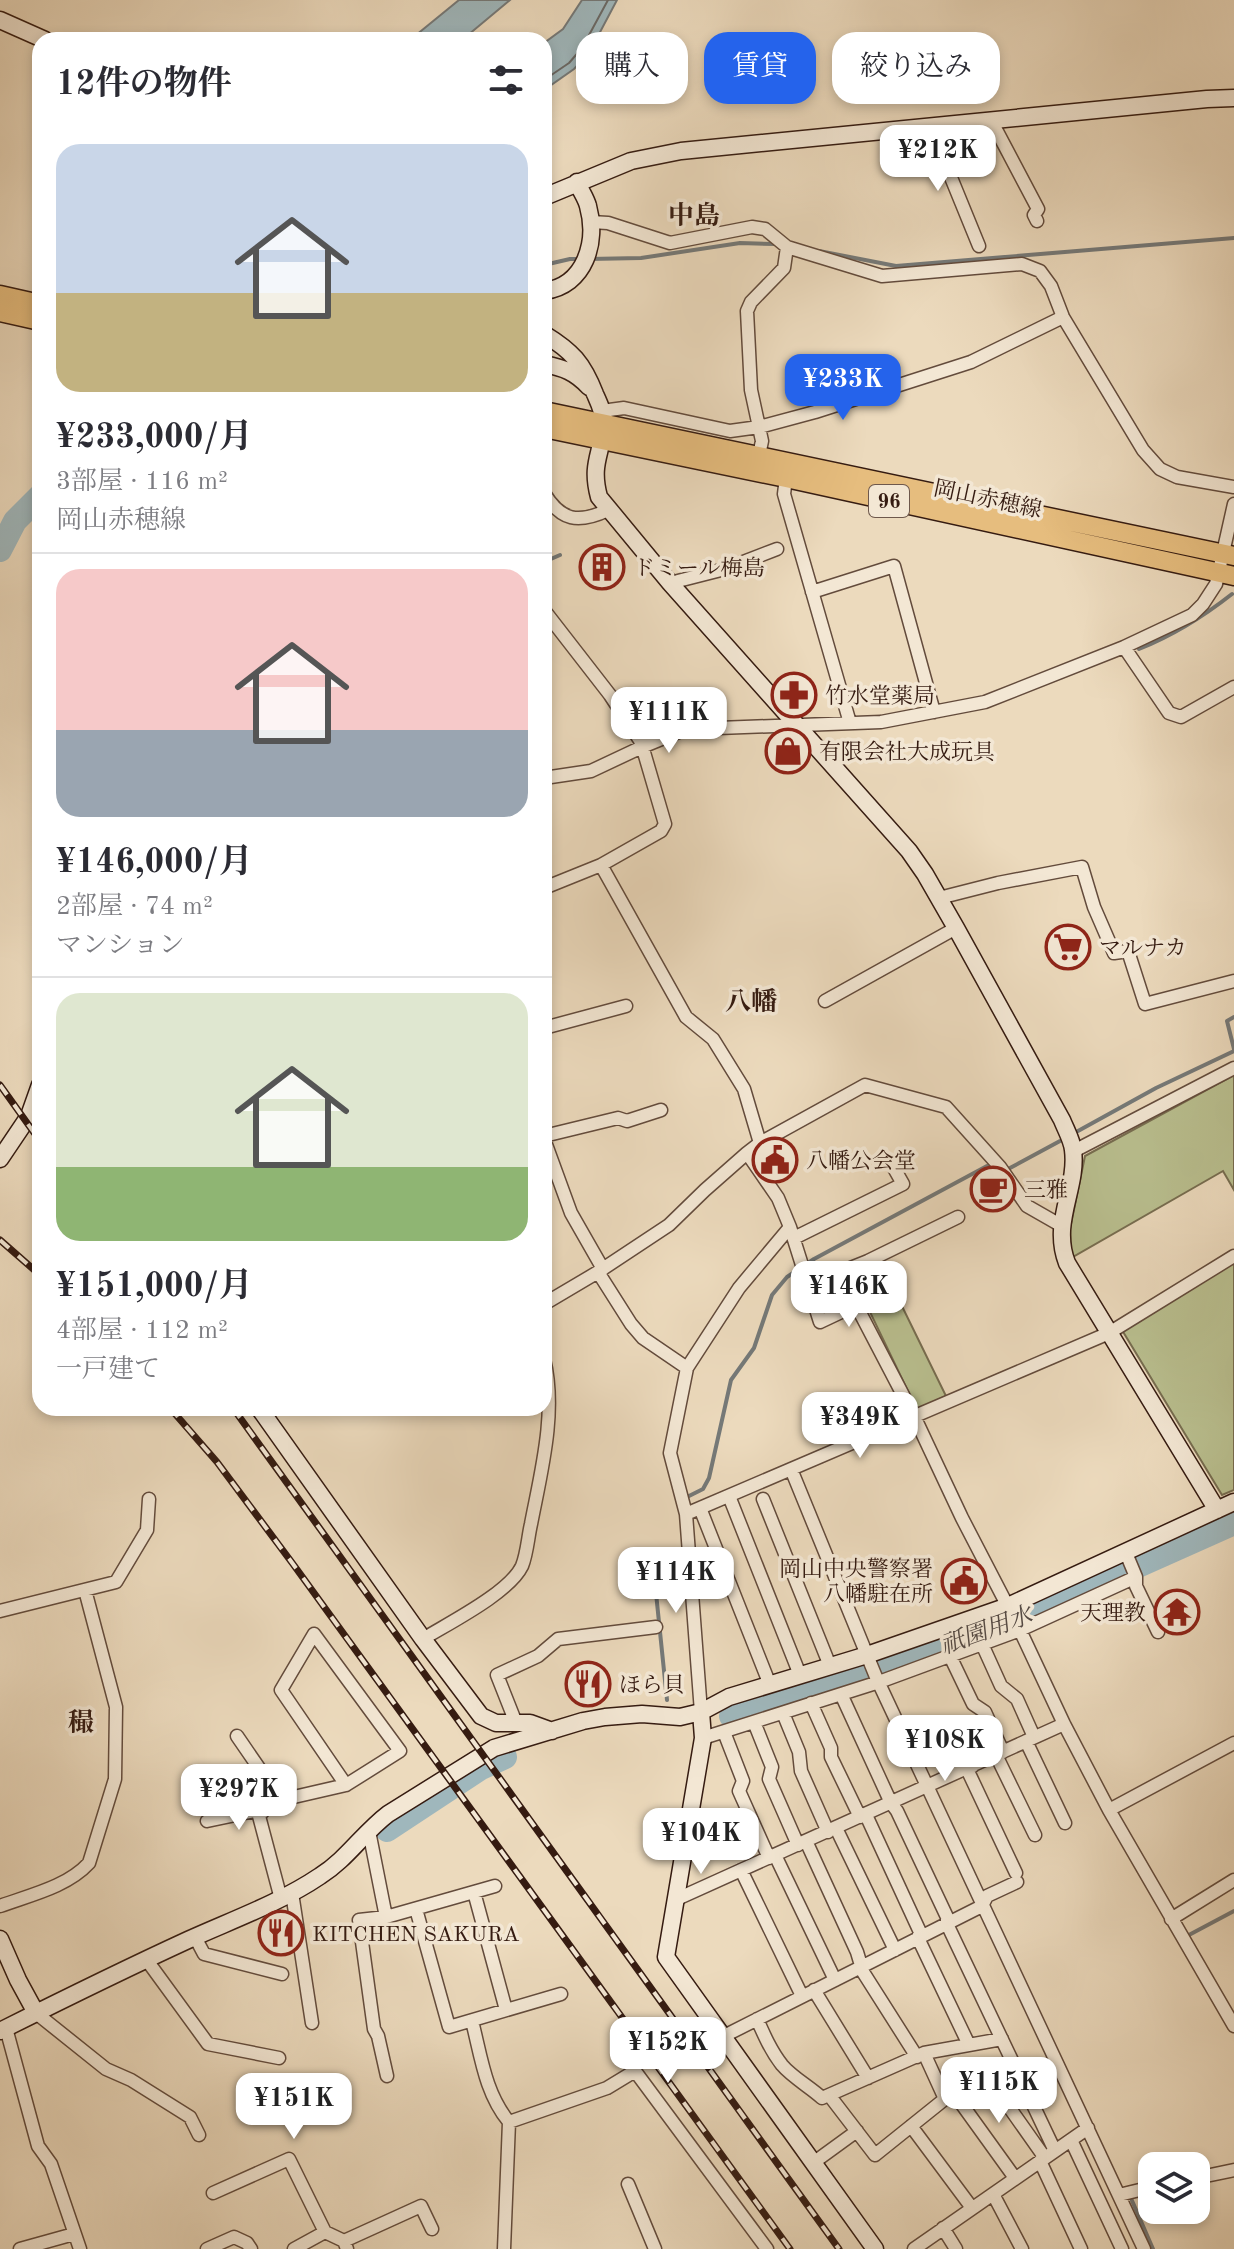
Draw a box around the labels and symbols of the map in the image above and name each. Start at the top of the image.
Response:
pin: ¥212K [882,125,994,193]
district label: 中島 [668,201,720,230]
pin: ¥233K [787,354,899,422]
street label: 岡山赤穂線 [931,476,1044,522]
road number: 96 [869,485,909,517]
building icon: ドミール梅島 [578,543,626,591]
place label: ドミール梅島 [633,556,765,580]
pharmacy icon: 竹水堂薬局 [770,671,818,719]
place label: 竹水堂薬局 [825,684,935,708]
pin: ¥111K [613,687,725,755]
shop icon: 有限会社大成玩具 [764,727,812,775]
place label: 有限会社大成玩具 [819,740,995,764]
supermarket icon: マルナカ [1044,923,1092,971]
place label: マルナカ [1099,938,1187,960]
district label: 八幡 [725,987,777,1016]
public building icon: 八幡公会堂 [751,1136,799,1184]
place label: 八幡公会堂 [806,1149,916,1173]
cafe icon: 三雅 [969,1165,1017,1213]
place label: 三雅 [1024,1178,1068,1202]
pin: ¥146K [793,1261,905,1329]
pin: ¥349K [804,1392,916,1460]
pin: ¥114K [620,1547,732,1615]
place label: 岡山中央警察署 八幡駐在所 [779,1557,933,1606]
public building icon: 岡山中央警察署 八幡駐在所 [940,1557,988,1605]
temple icon: 天理教 [1153,1588,1201,1636]
water label: 祇園用水 [936,1601,1038,1660]
place label: 天理教 [1080,1601,1146,1625]
restaurant icon: ほら貝 [564,1660,612,1708]
place label: ほら貝 [619,1674,685,1697]
district label: 穝 [68,1708,94,1737]
pin: ¥108K [889,1715,1001,1783]
pin: ¥297K [183,1764,295,1832]
pin: ¥104K [645,1808,757,1876]
restaurant icon: KITCHEN SAKURA [257,1909,305,1957]
place label: KITCHEN SAKURA [312,1924,520,1946]
pin: ¥152K [612,2017,724,2085]
pin: ¥115K [943,2057,1055,2125]
pin: ¥151K [238,2073,350,2141]

